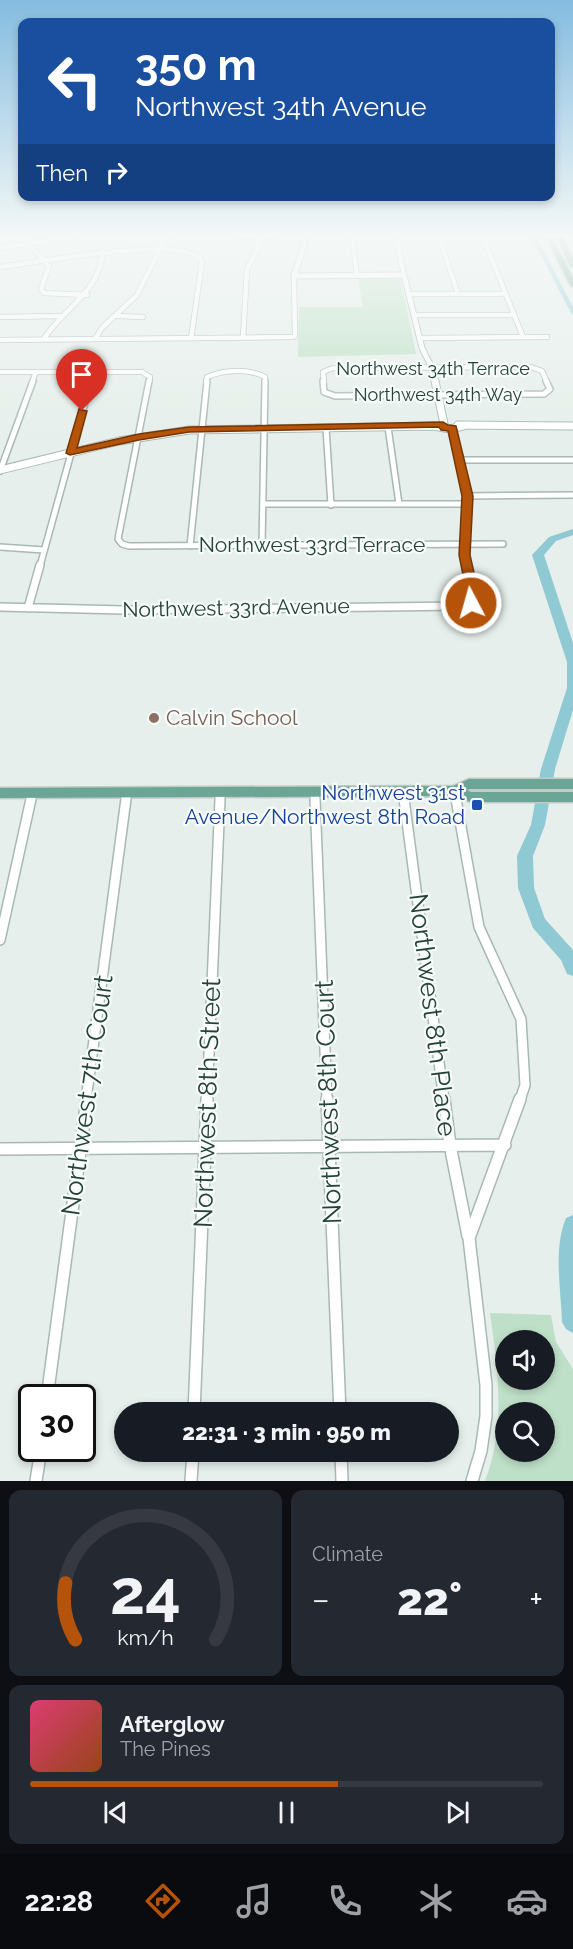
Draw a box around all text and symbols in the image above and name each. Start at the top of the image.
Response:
text: 350 m [135,41,257,90]
icon: left [36,42,114,120]
text: Northwest 34th Avenue [135,91,427,122]
icon: right [100,156,133,189]
text: Then [36,160,88,186]
pin [56,349,107,411]
icon: arrive [65,358,98,391]
street label: Northwest 34th Terrace [336,358,530,379]
street label: Northwest 34th Way [354,384,522,405]
street label: Northwest 33rd Terrace [199,532,425,557]
position arrow [439,571,503,635]
street label: Northwest 33rd Avenue [122,593,350,622]
place label: Calvin School [166,705,298,730]
marker: Calvin School [147,711,161,725]
place label: Northwest 31st Avenue/Northwest 8th Road [185,780,465,829]
marker: Northwest 31st Avenue/Northwest 8th Road [470,798,484,812]
street label: Northwest 8th Place [403,892,463,1138]
street label: Northwest 7th Court [55,972,119,1217]
street label: Northwest 8th Street [188,977,226,1228]
street label: Northwest 8th Court [309,979,347,1225]
map controls [495,1330,555,1462]
button: sound [495,1330,555,1390]
speed limit sign: 30 [18,1384,96,1462]
button: search [495,1402,555,1462]
text: 22:31 · 3 min · 950 m [182,1419,391,1445]
text: Climate [312,1542,383,1566]
text: 24 [110,1555,181,1629]
text: 22° [397,1573,462,1626]
text: − [312,1580,330,1619]
text: + [529,1580,543,1619]
text: km/h [117,1625,174,1650]
text: Afterglow [120,1711,225,1737]
text: The Pines [120,1737,211,1761]
icon: previous [99,1796,132,1829]
icon: pause [270,1796,303,1829]
icon: next [441,1796,474,1829]
icon: directions [142,1880,184,1922]
icon: music [233,1880,275,1922]
icon: phone [324,1880,366,1922]
icon: climate [415,1880,457,1922]
icon: car [506,1880,548,1922]
text: 22:28 [25,1886,93,1917]

